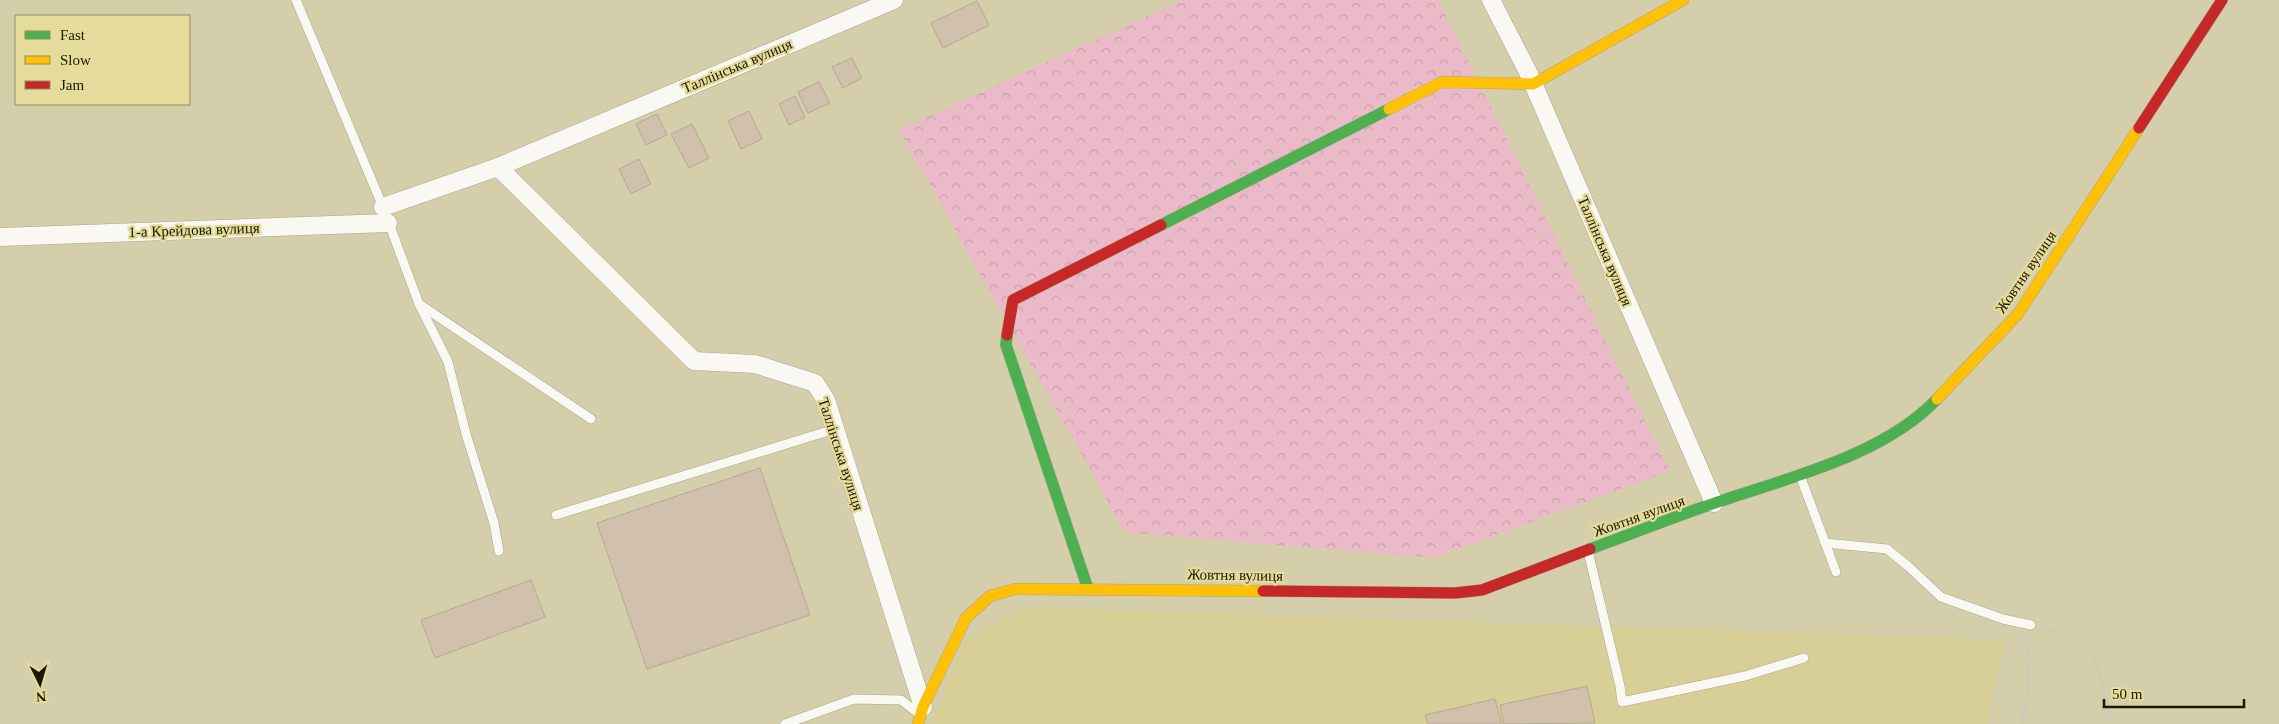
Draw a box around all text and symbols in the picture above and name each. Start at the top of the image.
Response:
legend [15,15,190,105]
text: Fast [60,27,86,43]
street label: Таллінська вулиця [680,36,794,96]
text: Slow [60,52,91,68]
text: Jam [60,77,84,93]
street label: Таллінська вулиця [1575,194,1635,308]
street label: 1-а Крейдова вулиця [128,220,260,240]
street label: Жовтня вулиця [1993,228,2060,316]
street label: Таллінська вулиця [815,396,867,512]
street label: Жовтня вулиця [1591,492,1687,540]
street label: Жовтня вулиця [1187,566,1283,584]
north arrow [15,659,65,709]
scale bar [2104,676,2244,708]
text: 50 m [2112,686,2143,702]
text: N [35,689,47,704]

